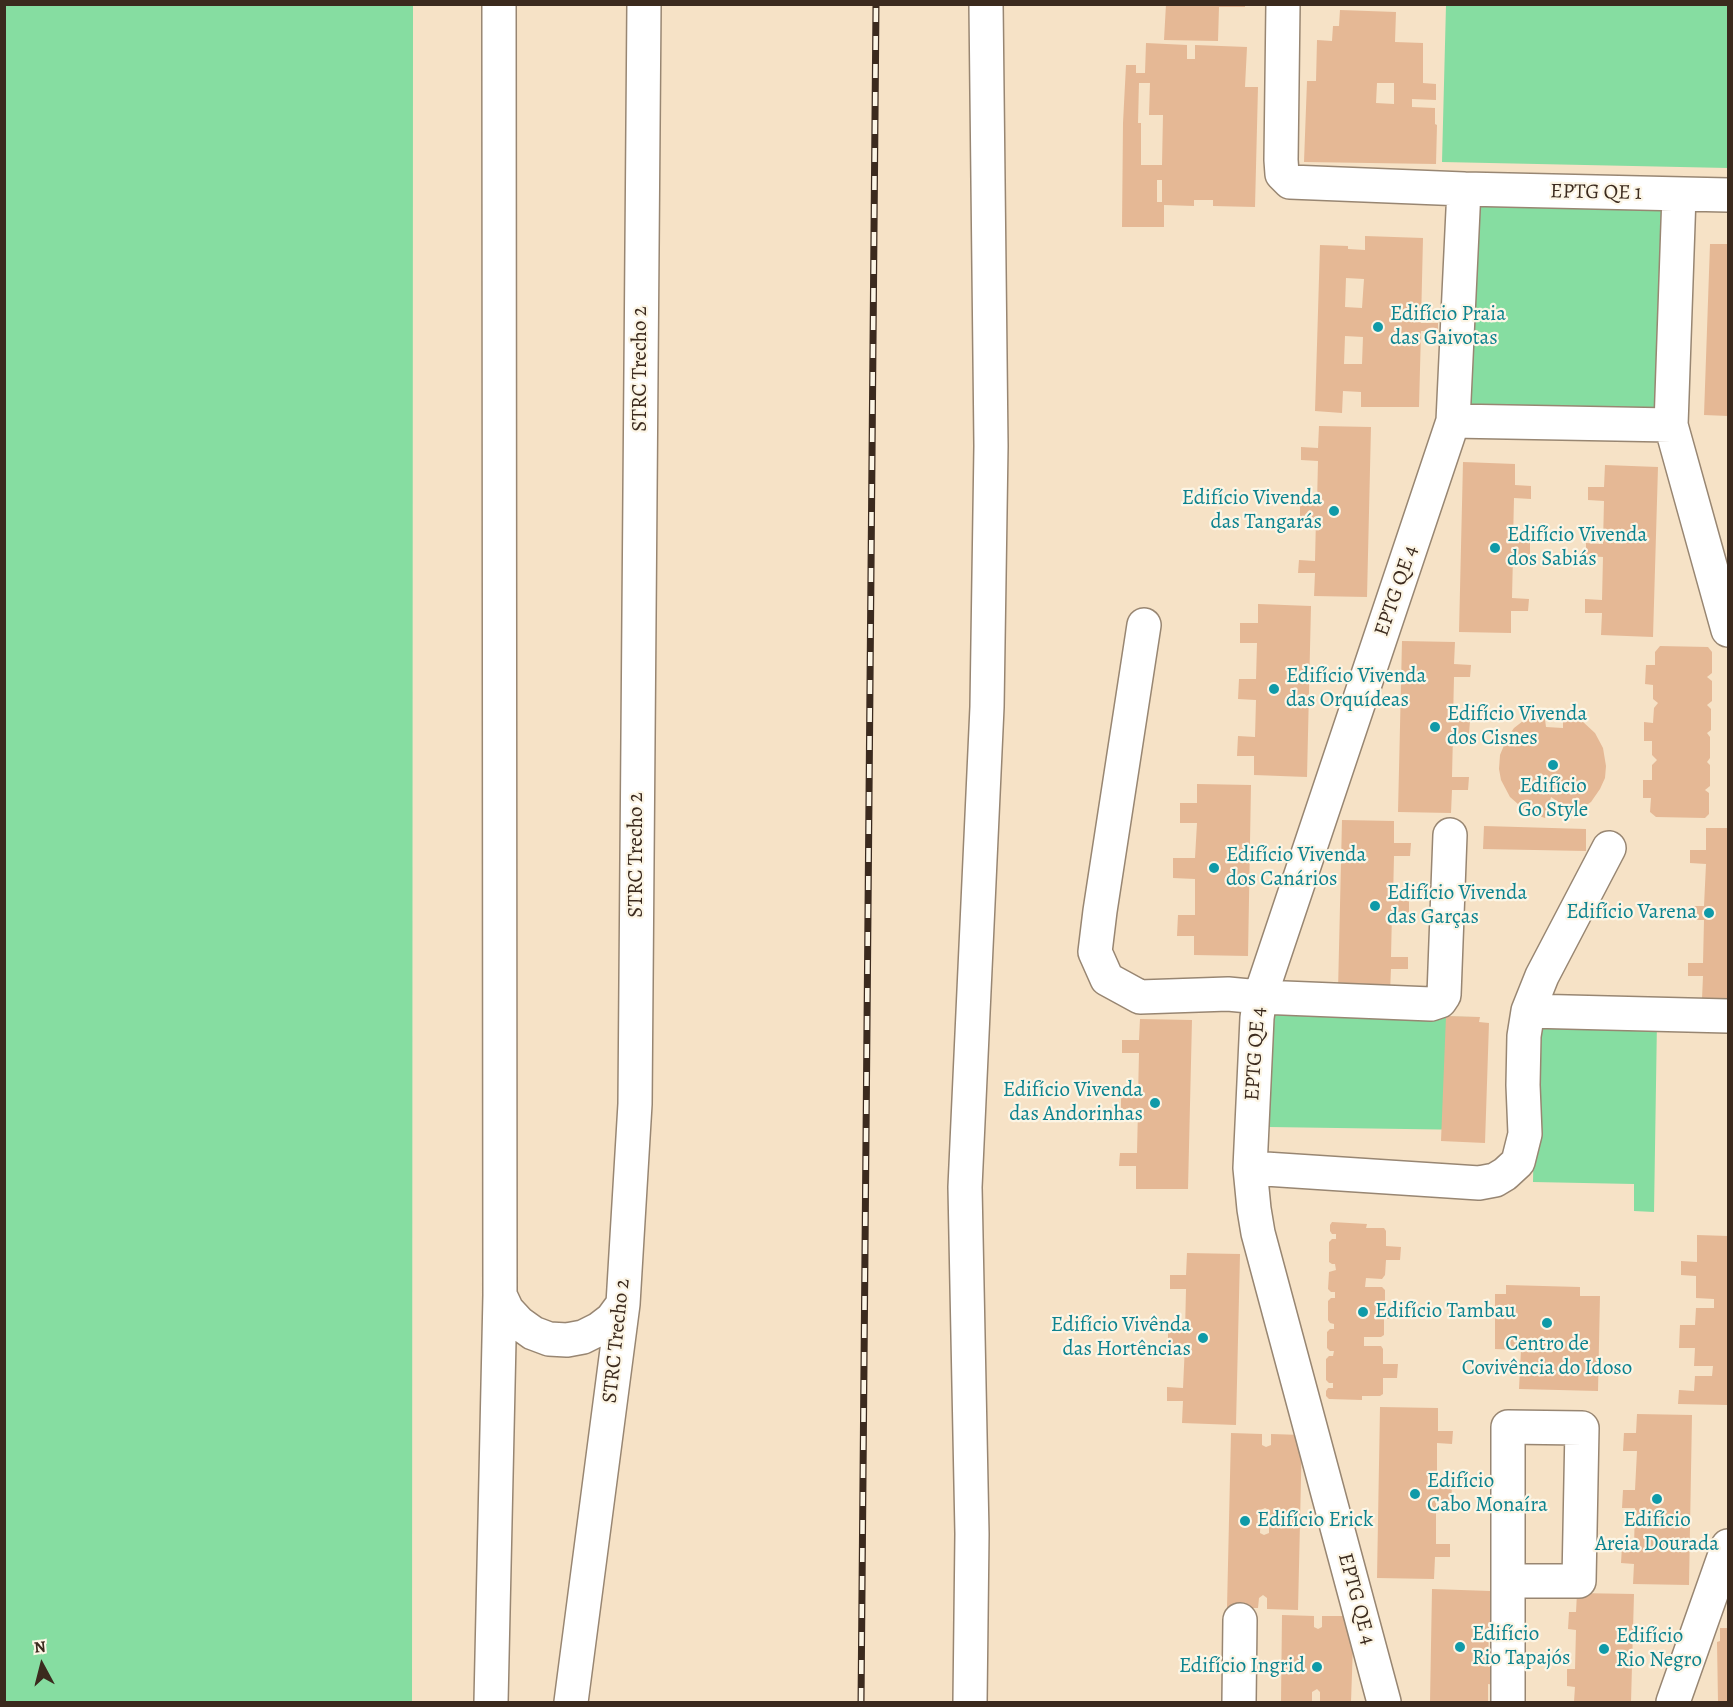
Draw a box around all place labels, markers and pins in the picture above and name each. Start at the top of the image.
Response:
place label: Edifício Praia das Gaivotas [1390,302,1506,352]
marker: Edifício Praia das Gaivotas [1371,320,1385,334]
place label: Edifício Vivenda das Tangarás [1182,486,1322,536]
marker: Edifício Vivenda das Tangarás [1327,504,1341,518]
place label: Edifício Vivenda dos Sabiás [1507,523,1647,573]
marker: Edifício Vivenda dos Sabiás [1488,541,1502,555]
place label: Edifício Vivenda das Orquídeas [1286,664,1426,714]
marker: Edifício Vivenda das Orquídeas [1267,682,1281,696]
place label: Edifício Vivenda dos Cisnes [1447,702,1587,752]
marker: Edifício Vivenda dos Cisnes [1428,720,1442,734]
marker: Edifício Go Style [1546,758,1560,772]
place label: Edifício Go Style [1518,774,1588,824]
place label: Edifício Vivenda dos Canários [1226,843,1366,893]
marker: Edifício Vivenda dos Canários [1207,861,1221,875]
place label: Edifício Vivenda das Garças [1387,881,1527,931]
marker: Edifício Vivenda das Garças [1368,899,1382,913]
place label: Edifício Varena [1566,900,1697,926]
marker: Edifício Varena [1702,906,1716,920]
place label: Edifício Vivenda das Andorinhas [1003,1078,1143,1128]
marker: Edifício Vivenda das Andorinhas [1148,1096,1162,1110]
place label: Edifício Tambau [1375,1299,1516,1325]
marker: Edifício Tambau [1356,1305,1370,1319]
place label: Edifício Vivênda das Hortências [1051,1313,1191,1363]
marker: Centro de Covivência do Idoso [1540,1316,1554,1330]
marker: Edifício Vivênda das Hortências [1196,1331,1210,1345]
place label: Centro de Covivência do Idoso [1462,1332,1632,1382]
place label: Edifício Cabo Monaíra [1427,1469,1548,1519]
marker: Edifício Cabo Monaíra [1408,1487,1422,1501]
marker: Edifício Areia Dourada [1650,1492,1664,1506]
place label: Edifício Erick [1257,1508,1373,1534]
place label: Edifício Areia Dourada [1595,1508,1719,1558]
marker: Edifício Erick [1238,1514,1252,1528]
place label: Edifício Rio Tapajós [1472,1622,1570,1672]
place label: Edifício Rio Negro [1616,1624,1702,1674]
marker: Edifício Rio Tapajós [1453,1640,1467,1654]
marker: Edifício Rio Negro [1597,1642,1611,1656]
place label: Edifício Ingrid [1179,1654,1305,1680]
marker: Edifício Ingrid [1310,1660,1324,1674]

